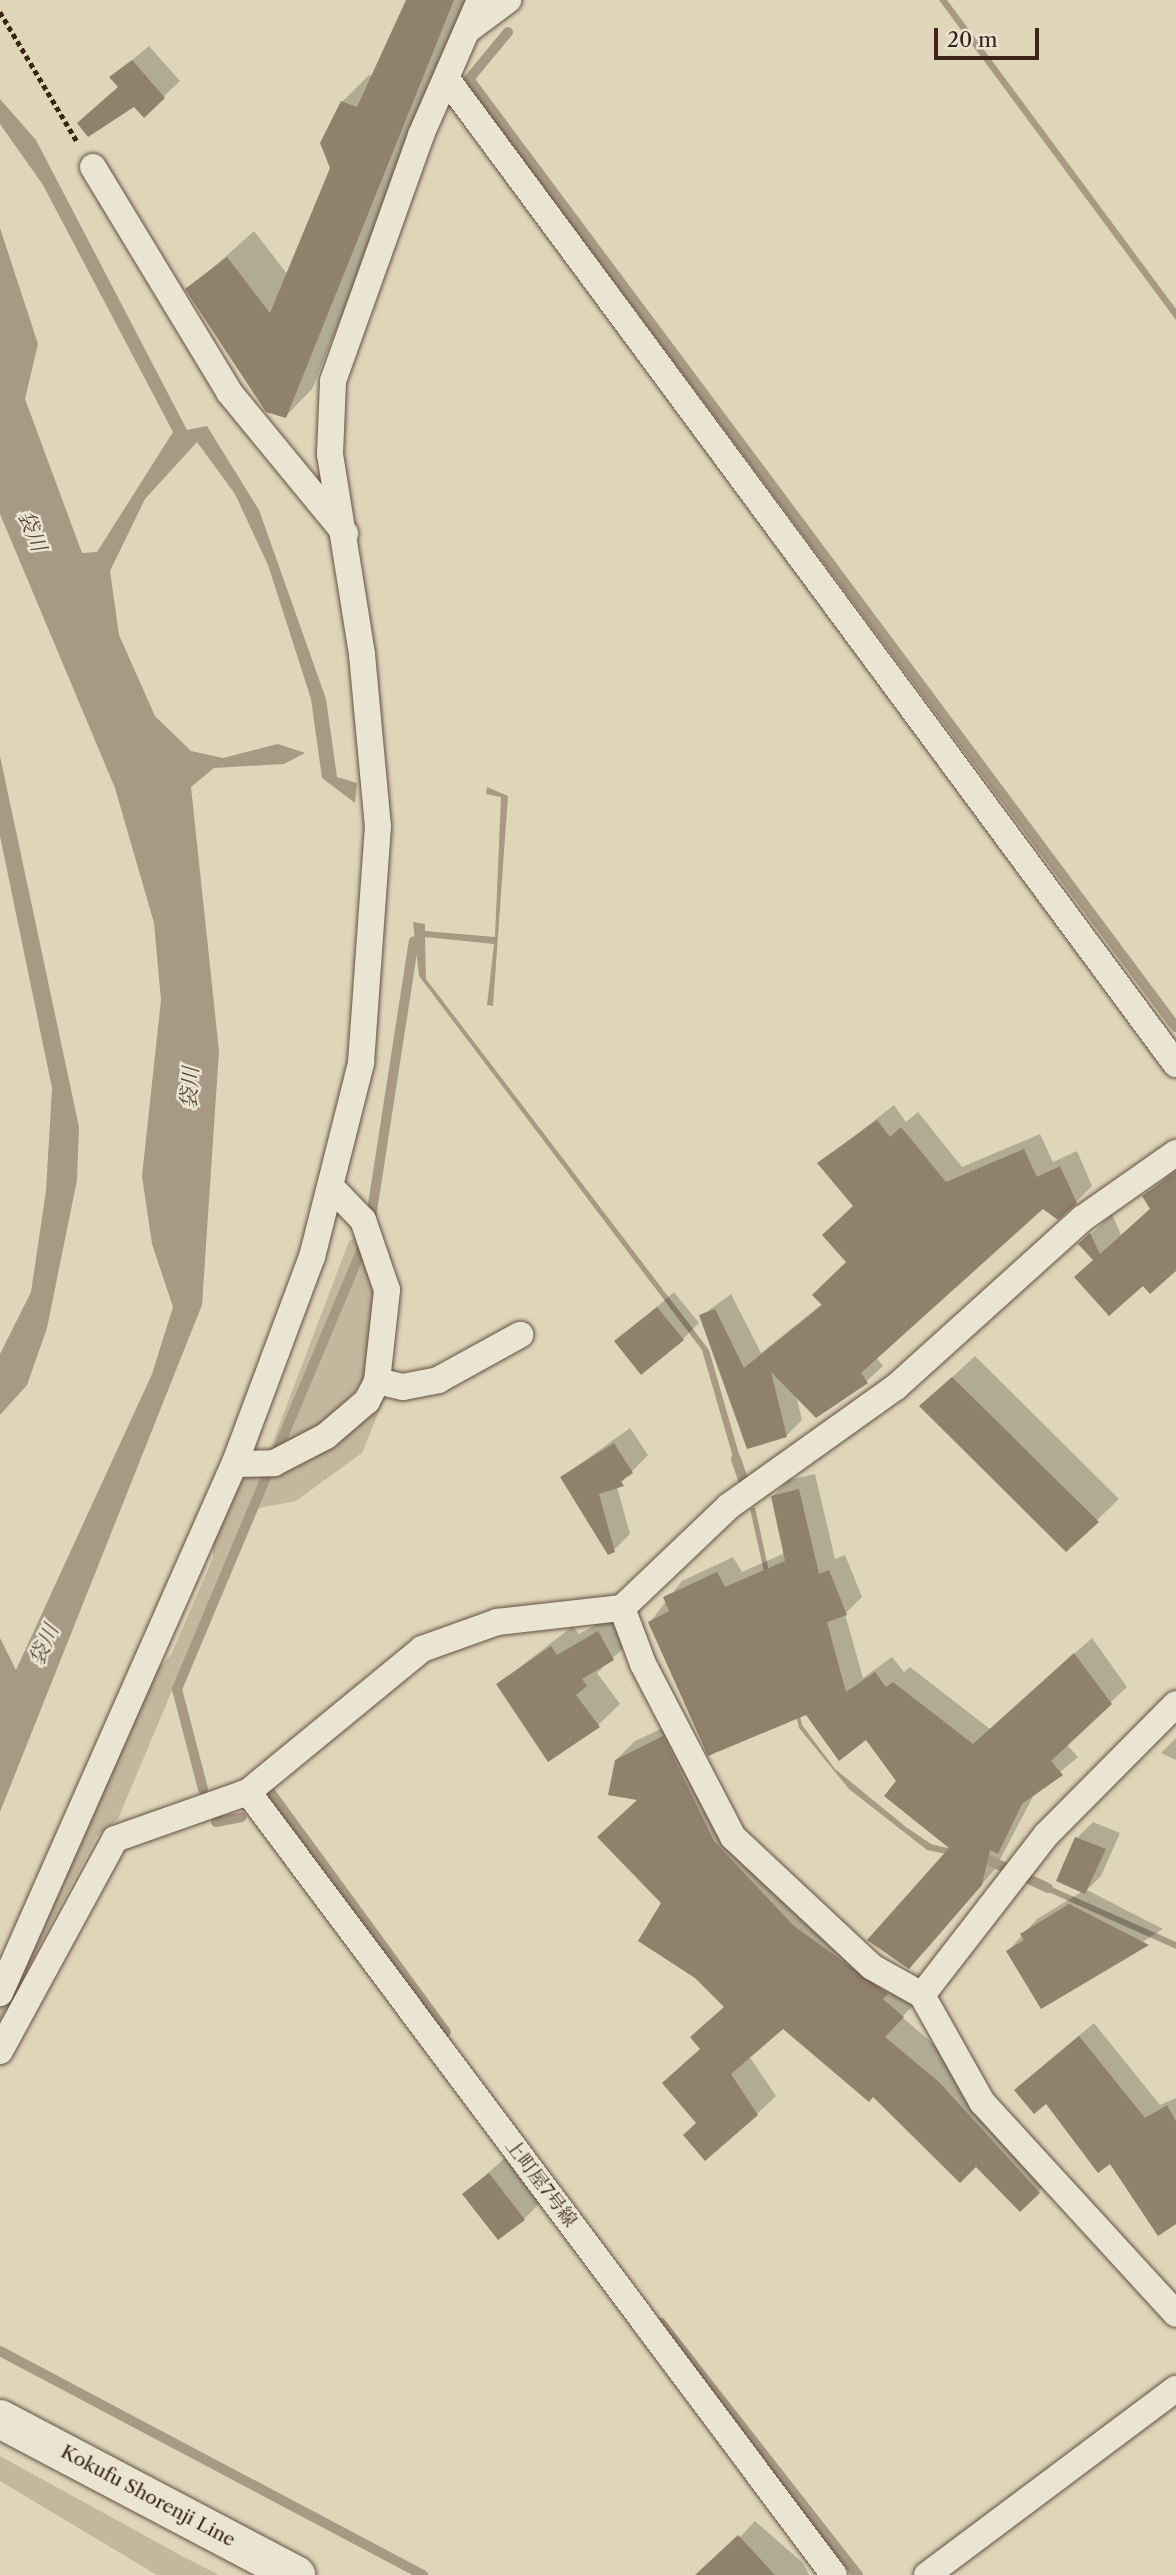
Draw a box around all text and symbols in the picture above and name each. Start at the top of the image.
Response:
scale bar [938,14,1043,58]
text: 20 m [947,27,998,52]
water label: 袋川 [12,507,52,555]
water label: 袋川 [176,1066,204,1110]
water label: 袋川 [24,1621,64,1669]
street label: 上町屋7号線 [500,2134,582,2232]
street label: Kokufu Shorenji Line [57,2440,239,2552]

